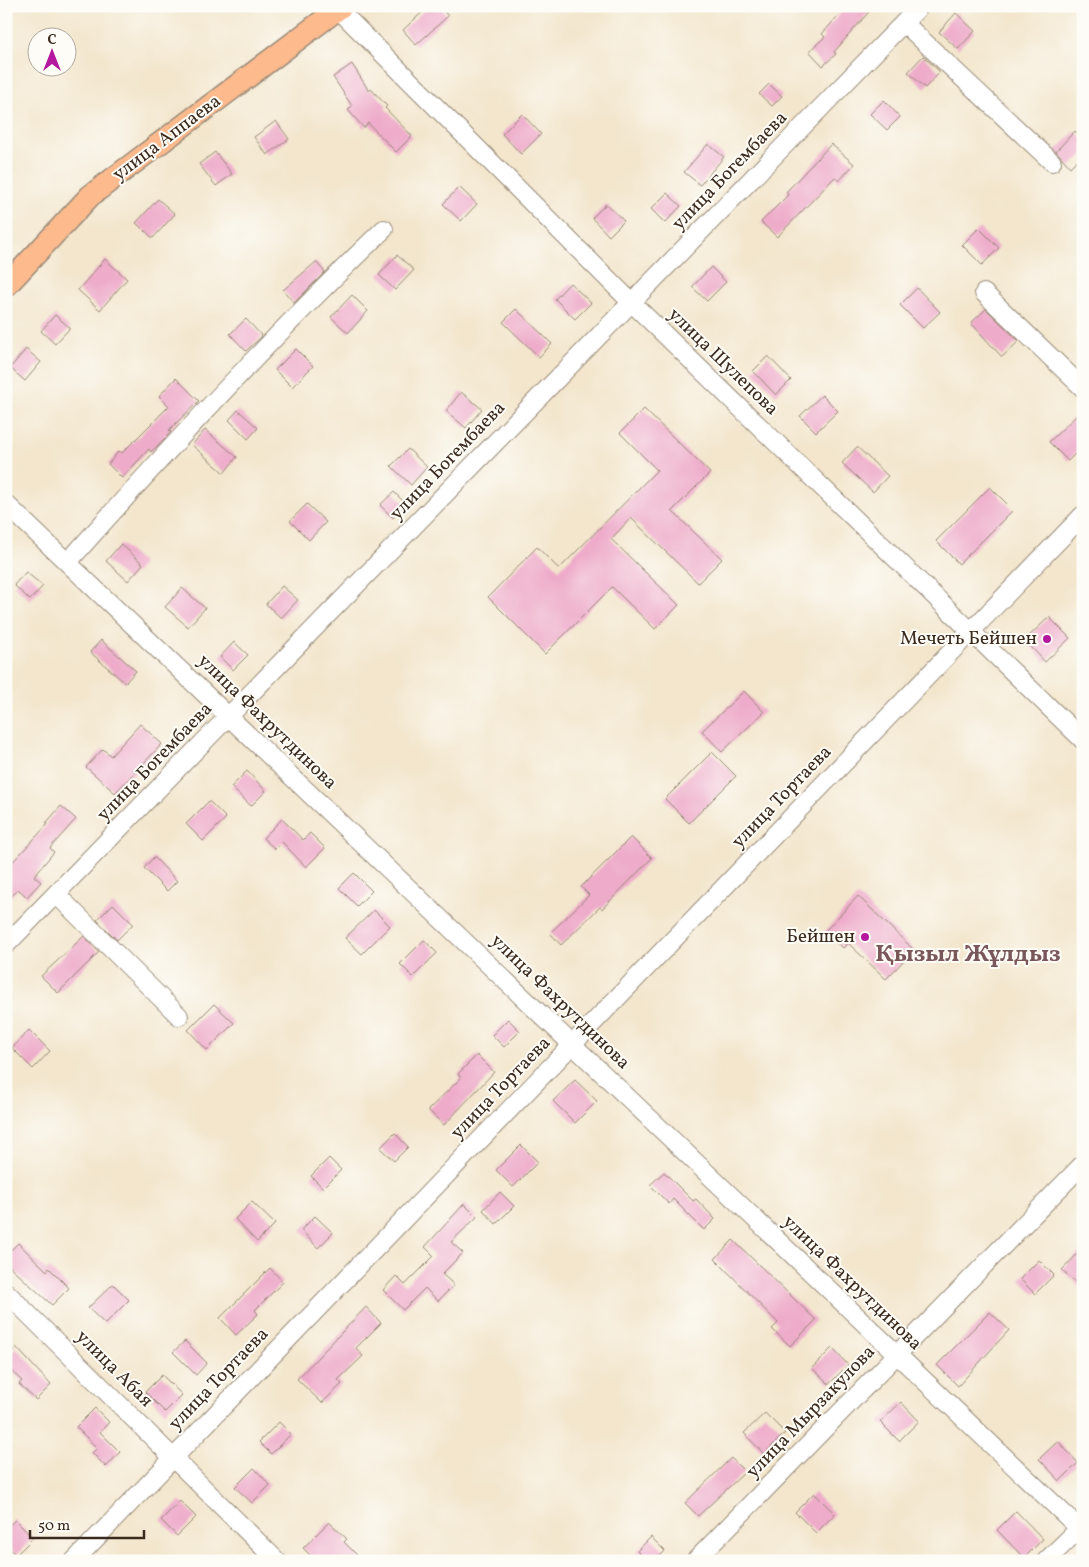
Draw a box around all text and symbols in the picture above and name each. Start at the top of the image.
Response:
north arrow [28,28,78,78]
text: С [47,31,57,50]
street label: улица Аппаева [107,89,227,187]
street label: улица Богембаева [666,106,794,236]
street label: улица Шулепова [662,302,784,422]
street label: улица Богембаева [384,396,512,526]
place label: Мечеть Бейшен [900,626,1037,652]
marker: Мечеть Бейшен [1041,633,1053,645]
street label: улица Фахрутдинова [191,648,343,796]
street label: улица Богембаева [91,697,219,827]
street label: улица Тортаева [726,740,838,854]
place label: Бейшен [786,924,855,950]
street label: улица Фахрутдинова [484,928,636,1076]
marker: Бейшен [859,931,871,943]
district label: Қызыл Жұлдыз [875,938,1061,972]
street label: улица Тортаева [445,1031,557,1145]
street label: улица Фахрутдинова [776,1209,928,1357]
street label: улица Тортаева [163,1322,275,1436]
street label: улица Абая [70,1325,158,1413]
street label: улица Мырзакулова [741,1340,881,1484]
scale bar [30,1507,144,1539]
text: 50 m [38,1516,70,1537]

